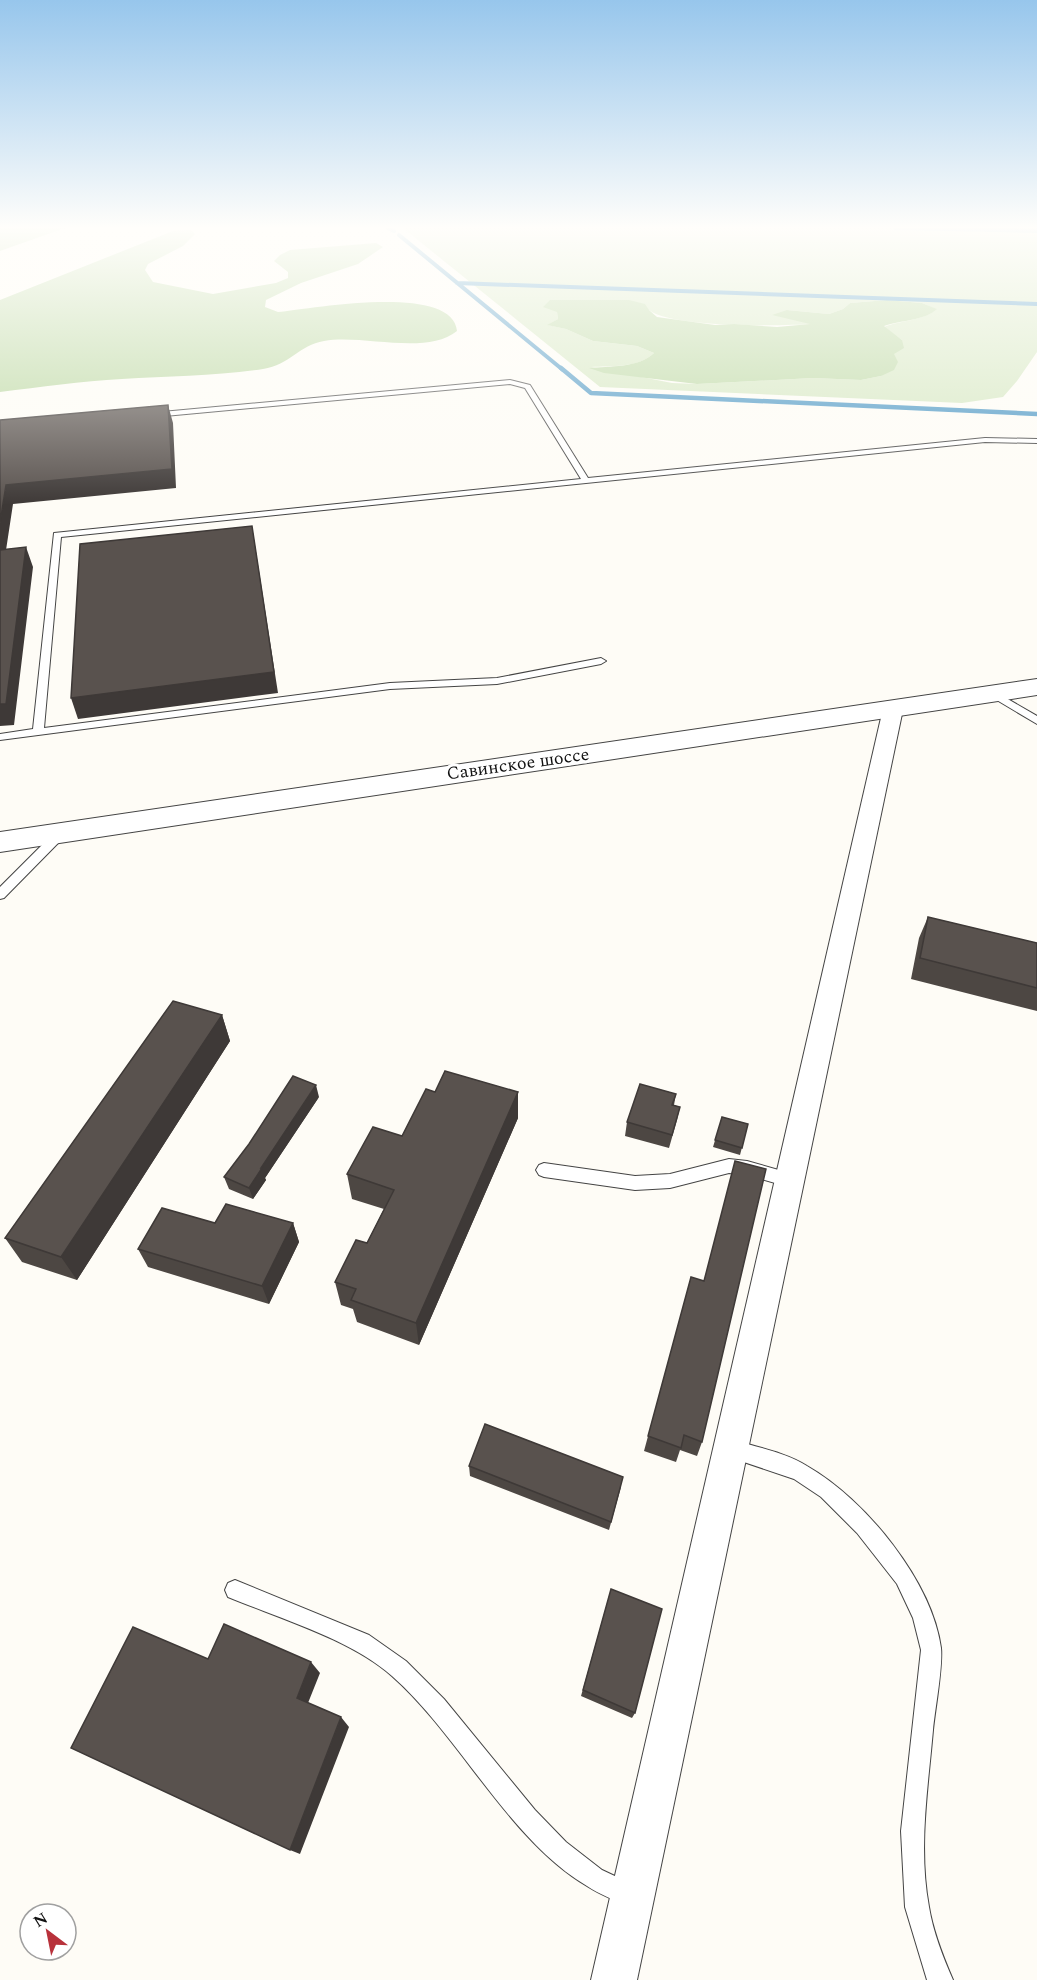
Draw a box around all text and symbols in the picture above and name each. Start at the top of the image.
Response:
street label: Савинское шоссе [445,741,591,787]
north arrow [18,1902,78,1962]
text: N [29,1906,52,1934]

